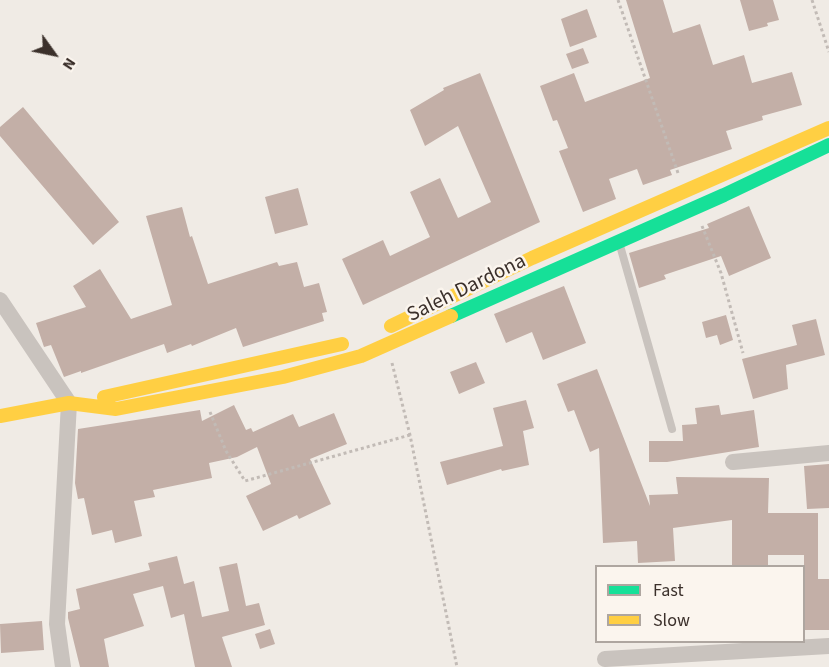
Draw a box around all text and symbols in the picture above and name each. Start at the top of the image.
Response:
north arrow [24,24,84,84]
text: N [57,53,81,74]
street label: Saleh Dardona [404,249,530,329]
legend [595,565,805,643]
text: Fast [653,578,684,603]
text: Slow [653,608,690,633]

